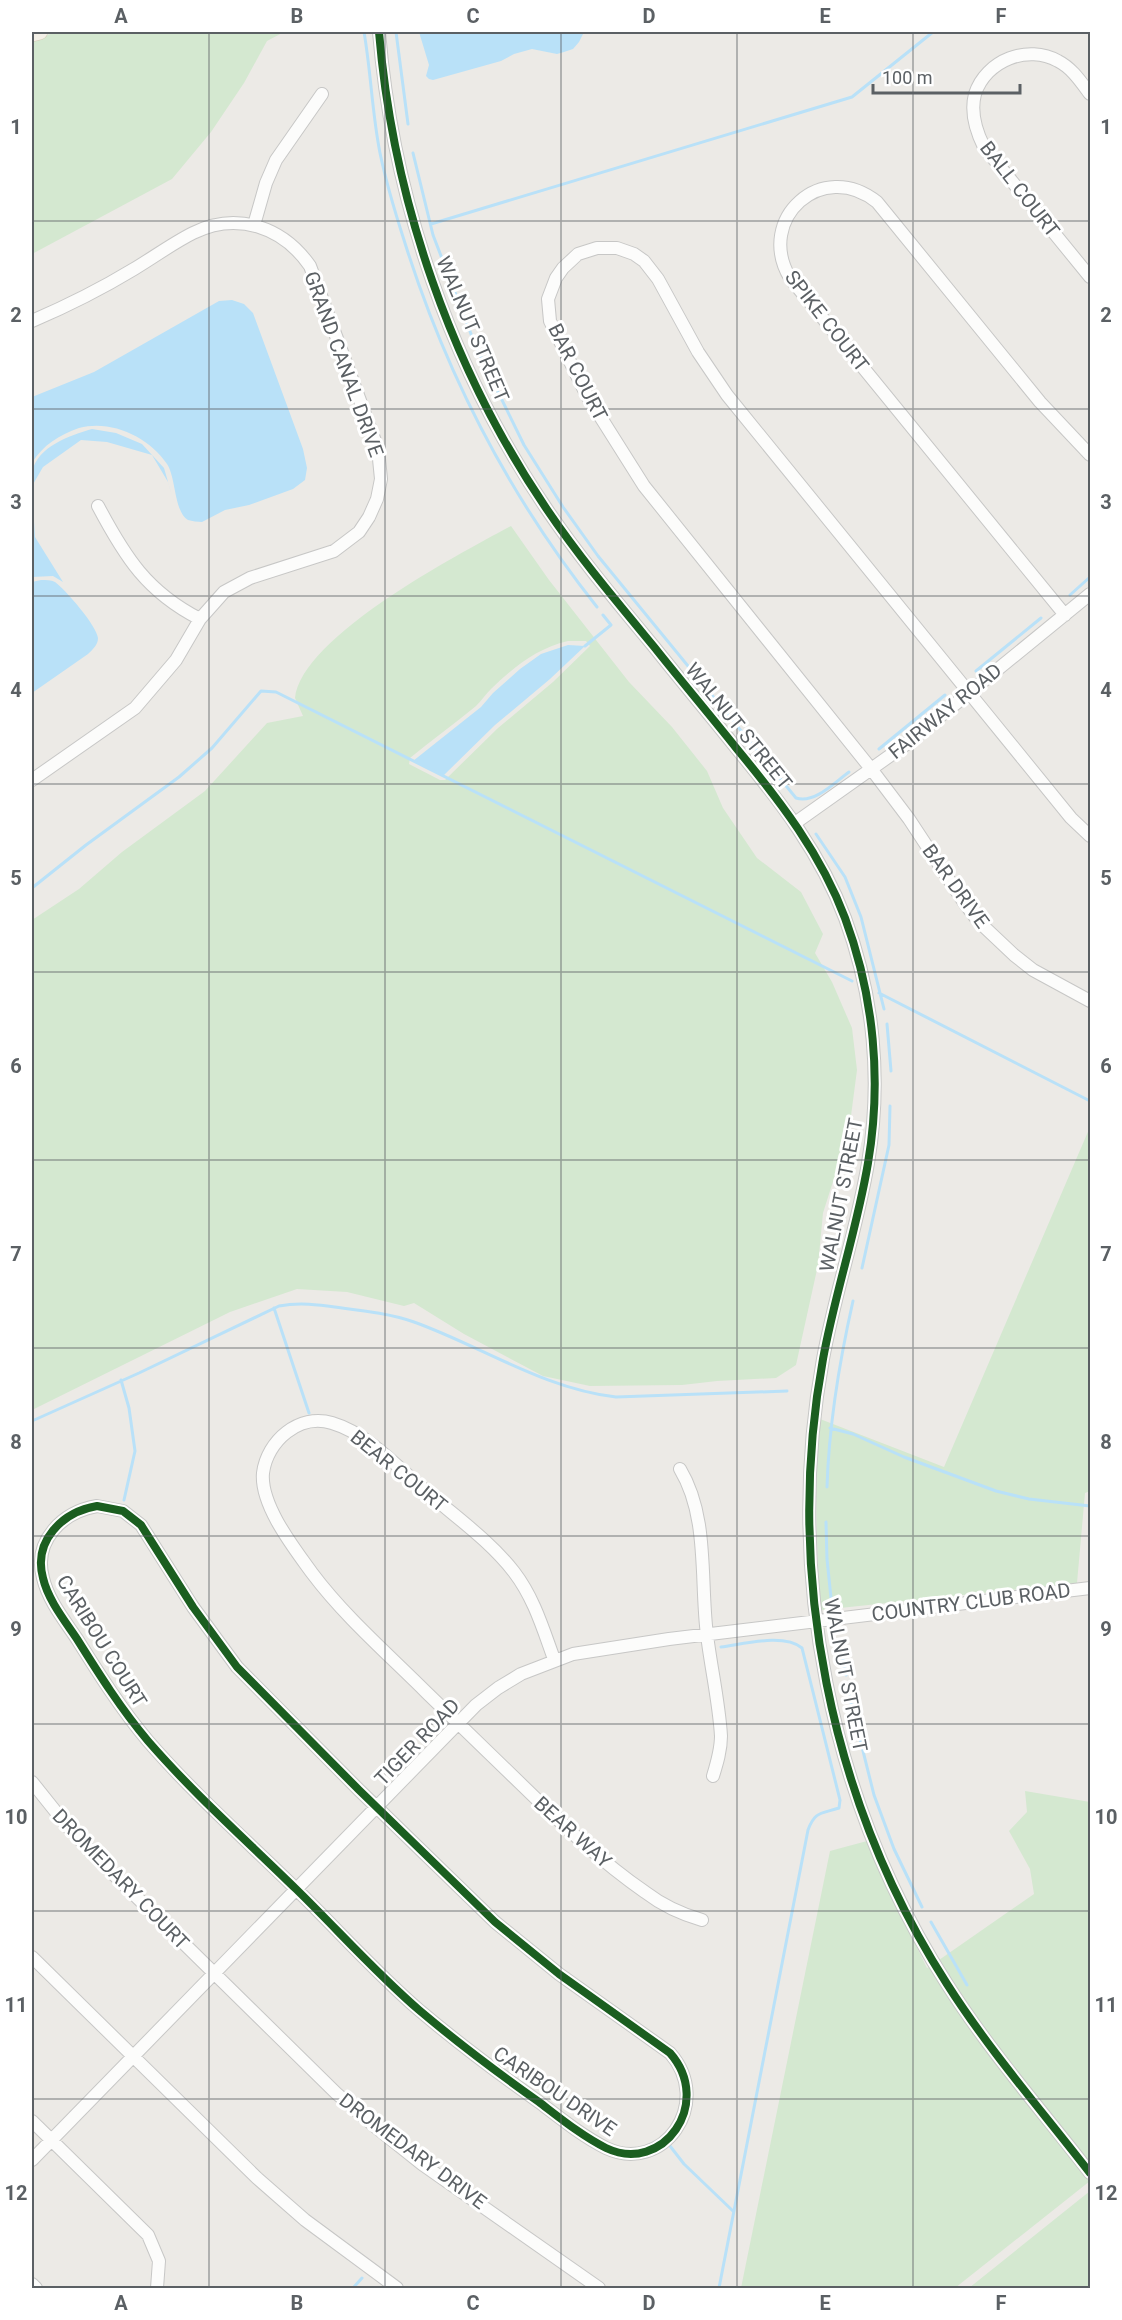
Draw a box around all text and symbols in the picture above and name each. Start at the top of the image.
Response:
text: A [114,4,128,28]
text: B [291,4,303,28]
text: C [466,4,480,28]
text: D [643,4,656,28]
text: E [819,4,831,28]
text: F [996,4,1007,28]
scale bar [873,57,1020,95]
text: 100 m [882,67,933,88]
text: 1 [10,115,22,139]
text: 1 [1100,115,1112,139]
street label: BALL COURT [975,136,1065,242]
street label: WALNUT STREET [431,253,515,405]
street label: SPIKE COURT [780,266,874,377]
street label: GRAND CANAL DRIVE [299,268,389,460]
text: 2 [10,303,22,327]
text: 2 [1100,303,1112,327]
street label: BAR COURT [543,319,613,425]
text: 3 [10,490,22,514]
text: 3 [1100,490,1112,514]
street label: WALNUT STREET [681,658,797,794]
street label: FAIRWAY ROAD [884,658,1006,764]
text: 4 [10,678,22,702]
text: 4 [1100,678,1112,702]
street label: BAR DRIVE [918,839,994,933]
text: 5 [10,866,22,890]
text: 5 [1100,866,1112,890]
text: 6 [10,1054,22,1078]
text: 6 [1100,1054,1112,1078]
street label: WALNUT STREET [814,1116,868,1274]
text: 7 [10,1242,22,1266]
text: 7 [1100,1242,1112,1266]
street label: BEAR COURT [346,1425,452,1517]
text: 8 [10,1430,22,1454]
text: 8 [1100,1430,1112,1454]
street label: CARIBOU COURT [52,1571,152,1712]
street label: COUNTRY CLUB ROAD [870,1578,1072,1626]
street label: WALNUT STREET [819,1596,873,1754]
text: 9 [10,1617,22,1641]
text: 9 [1100,1617,1112,1641]
street label: TIGER ROAD [370,1693,464,1791]
street label: BEAR WAY [529,1791,617,1873]
street label: DROMEDARY COURT [48,1804,194,1954]
text: 10 [5,1805,27,1829]
text: 10 [1095,1805,1117,1829]
text: 11 [5,1993,27,2017]
text: 11 [1095,1993,1117,2017]
street label: CARIBOU DRIVE [489,2041,621,2141]
street label: DROMEDARY DRIVE [335,2088,491,2214]
text: 12 [5,2181,27,2205]
text: 12 [1095,2181,1117,2205]
text: A [114,2291,128,2315]
text: B [291,2291,303,2315]
text: C [466,2291,480,2315]
text: D [643,2291,656,2315]
text: E [819,2291,831,2315]
text: F [996,2291,1007,2315]

